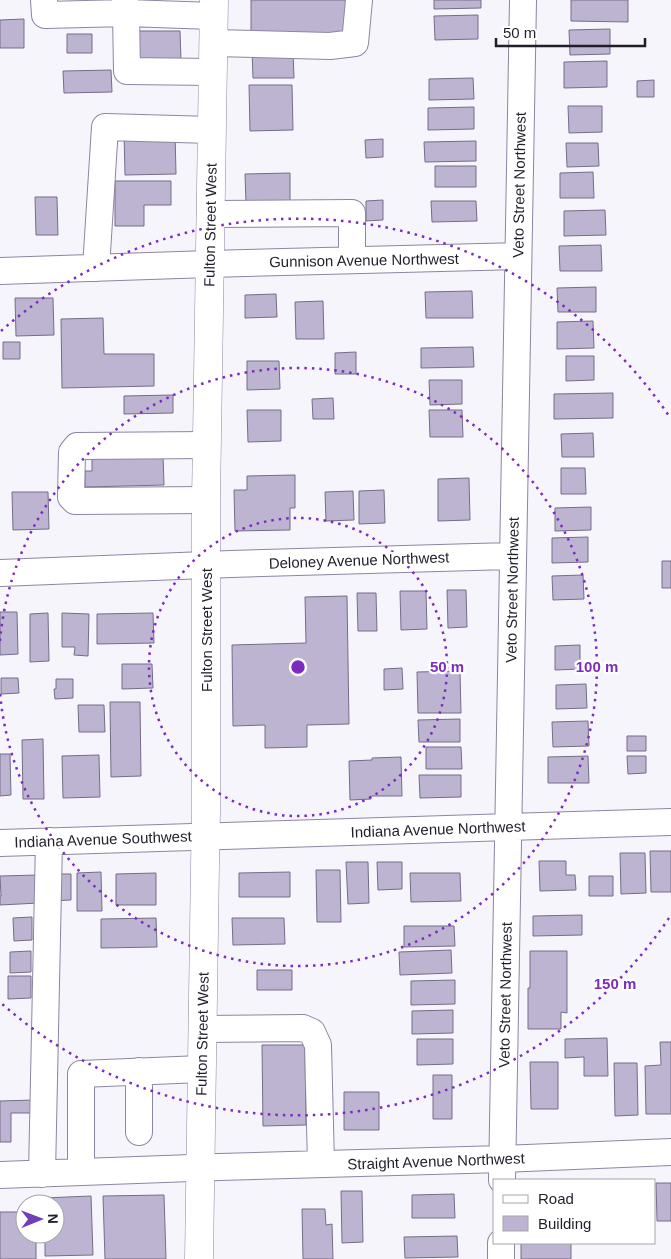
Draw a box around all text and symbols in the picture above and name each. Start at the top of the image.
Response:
scale bar [496,15,645,47]
text: 50 m [503,24,536,41]
street label: Veto Street Northwest [509,111,529,258]
street label: Fulton Street West [200,162,220,287]
street label: Gunnison Avenue Northwest [269,250,460,270]
street label: Veto Street Northwest [502,516,522,663]
street label: Deloney Avenue Northwest [268,548,450,572]
street label: Fulton Street West [198,567,215,692]
centre of rings [289,658,307,676]
text: 50 m [430,658,464,675]
text: 100 m [576,658,618,675]
street label: Indiana Avenue Northwest [350,817,526,841]
street label: Indiana Avenue Southwest [14,827,193,851]
street label: Veto Street Northwest [495,921,515,1068]
street label: Fulton Street West [192,971,212,1096]
text: 150 m [594,975,636,992]
street label: Straight Avenue Northwest [347,1149,526,1173]
legend [493,1179,656,1244]
text: Road [538,1190,574,1207]
north arrow [15,1194,65,1244]
text: N [45,1214,61,1224]
text: Building [538,1215,591,1232]

